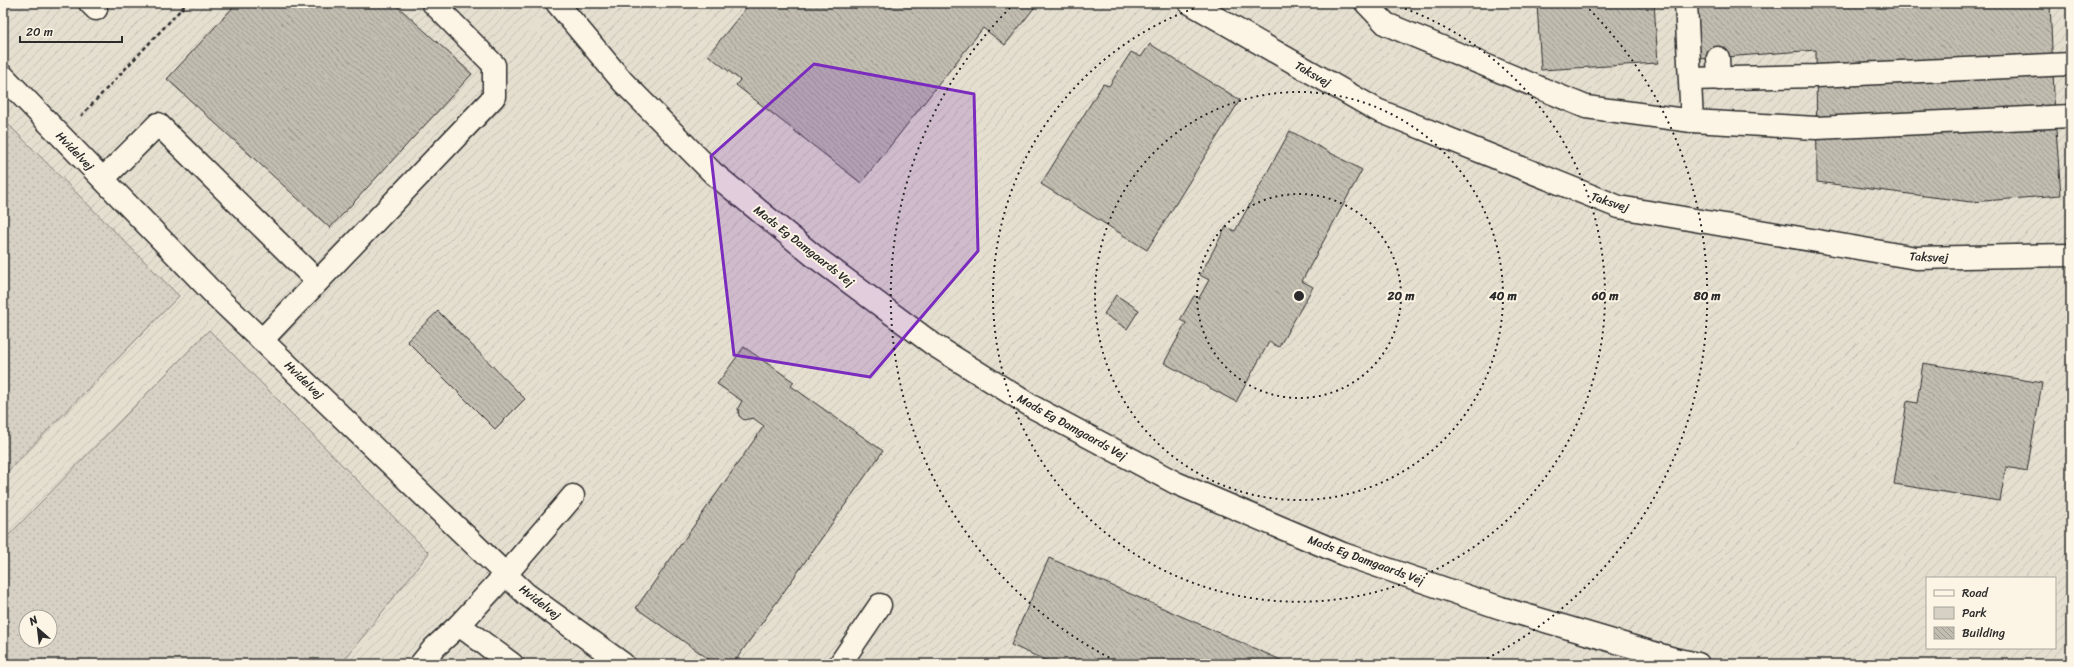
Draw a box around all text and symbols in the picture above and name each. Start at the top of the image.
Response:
scale bar [20,18,122,44]
text: 20 m [26,21,53,43]
street label: Taksvej [1291,55,1336,93]
street label: Hvidelvej [50,126,100,176]
street label: Taksvej [1588,185,1632,219]
street label: Mads Eg Damgaards Vej [749,200,860,293]
street label: Taksvej [1909,245,1949,269]
text: 20 m [1387,285,1415,307]
text: 40 m [1488,285,1517,307]
text: 60 m [1591,285,1619,307]
text: 80 m [1692,285,1721,307]
centre of rings [1292,289,1306,303]
street label: Hvidelvej [279,355,329,405]
street label: Mads Eg Damgaards Vej [1013,388,1131,467]
street label: Mads Eg Damgaards Vej [1305,529,1428,592]
legend [1926,577,2056,649]
street label: Hvidelvej [514,578,566,626]
text: Road [1962,582,1989,604]
text: Park [1962,602,1987,624]
north arrow [18,609,58,649]
text: N [25,610,42,631]
text: Building [1962,622,2005,644]

